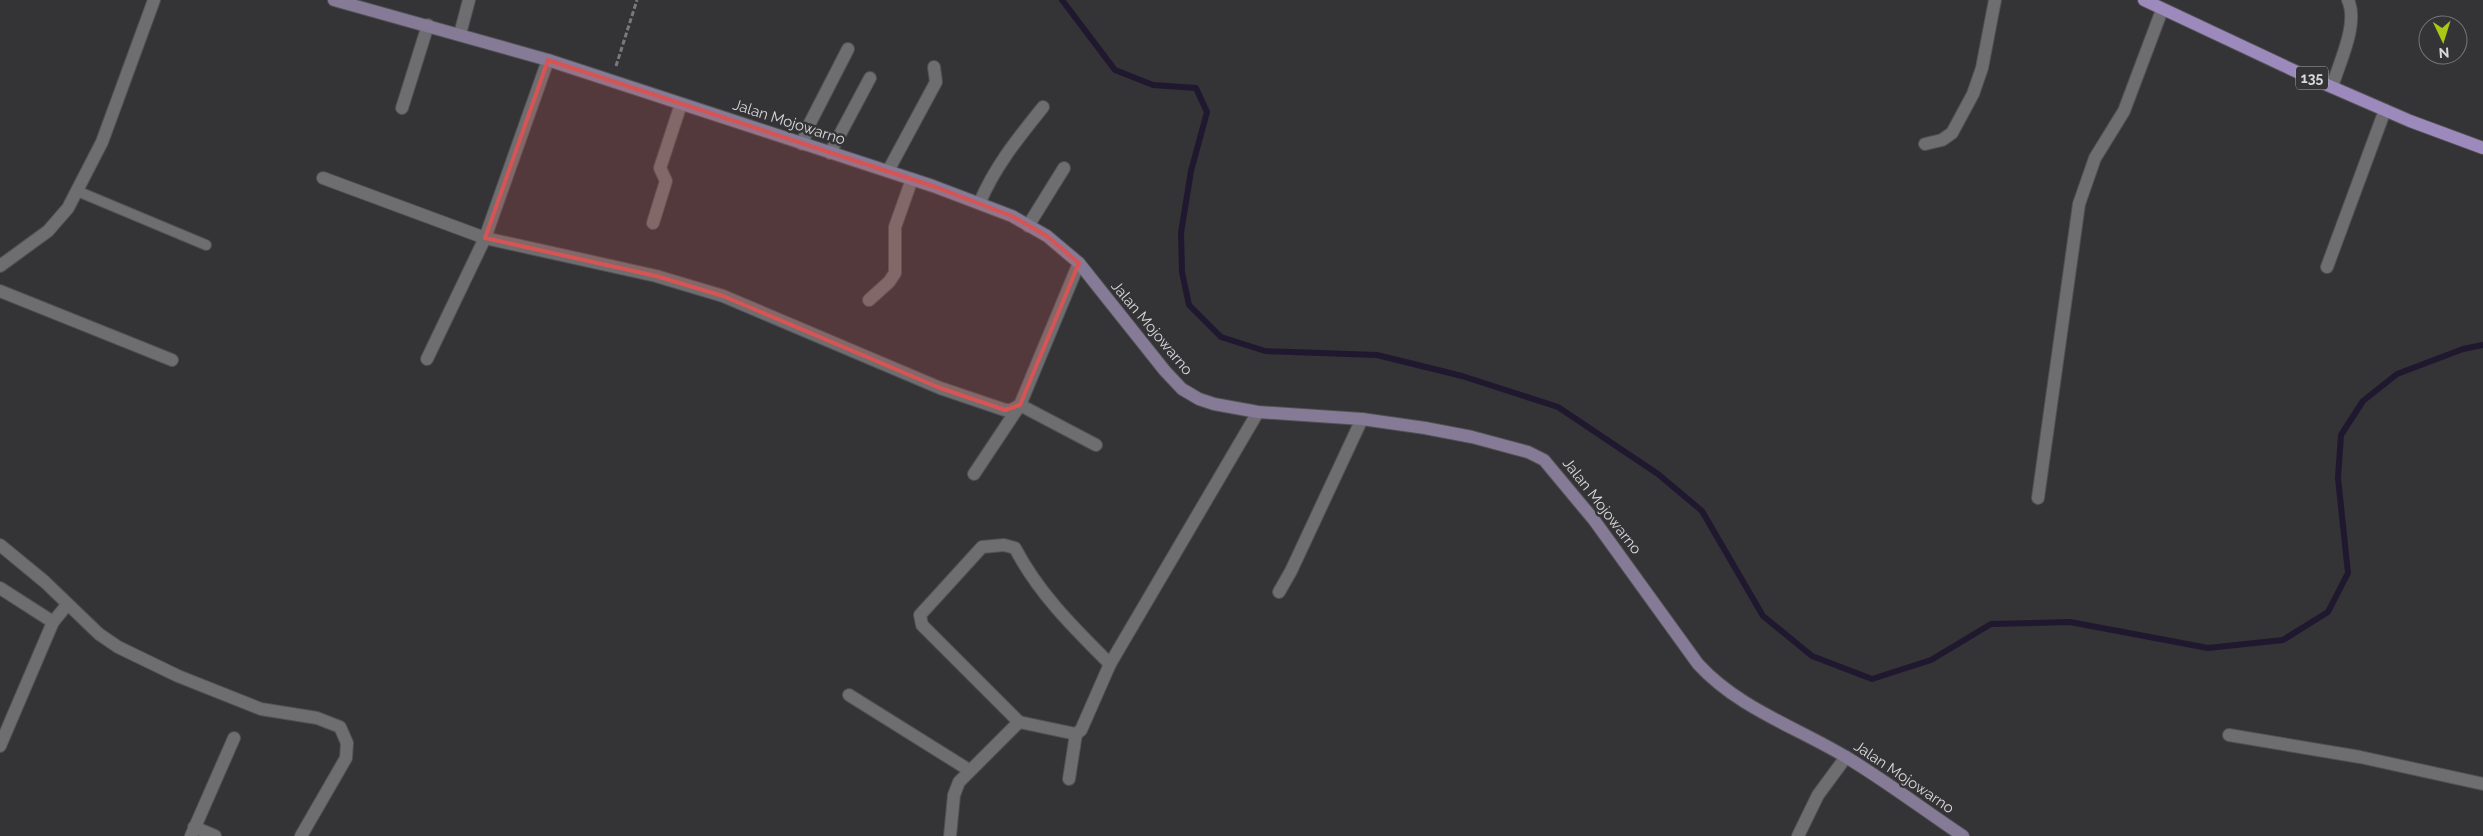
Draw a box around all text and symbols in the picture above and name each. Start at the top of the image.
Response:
north arrow [2418,15,2468,65]
text: N [2438,45,2450,61]
road number: 135 [2296,66,2328,90]
street label: Jalan Mojowarno [730,95,848,149]
street label: Jalan Mojowarno [1107,277,1197,379]
street label: Jalan Mojowarno [1559,454,1645,558]
street label: Jalan Mojowarno [1850,737,1958,817]

